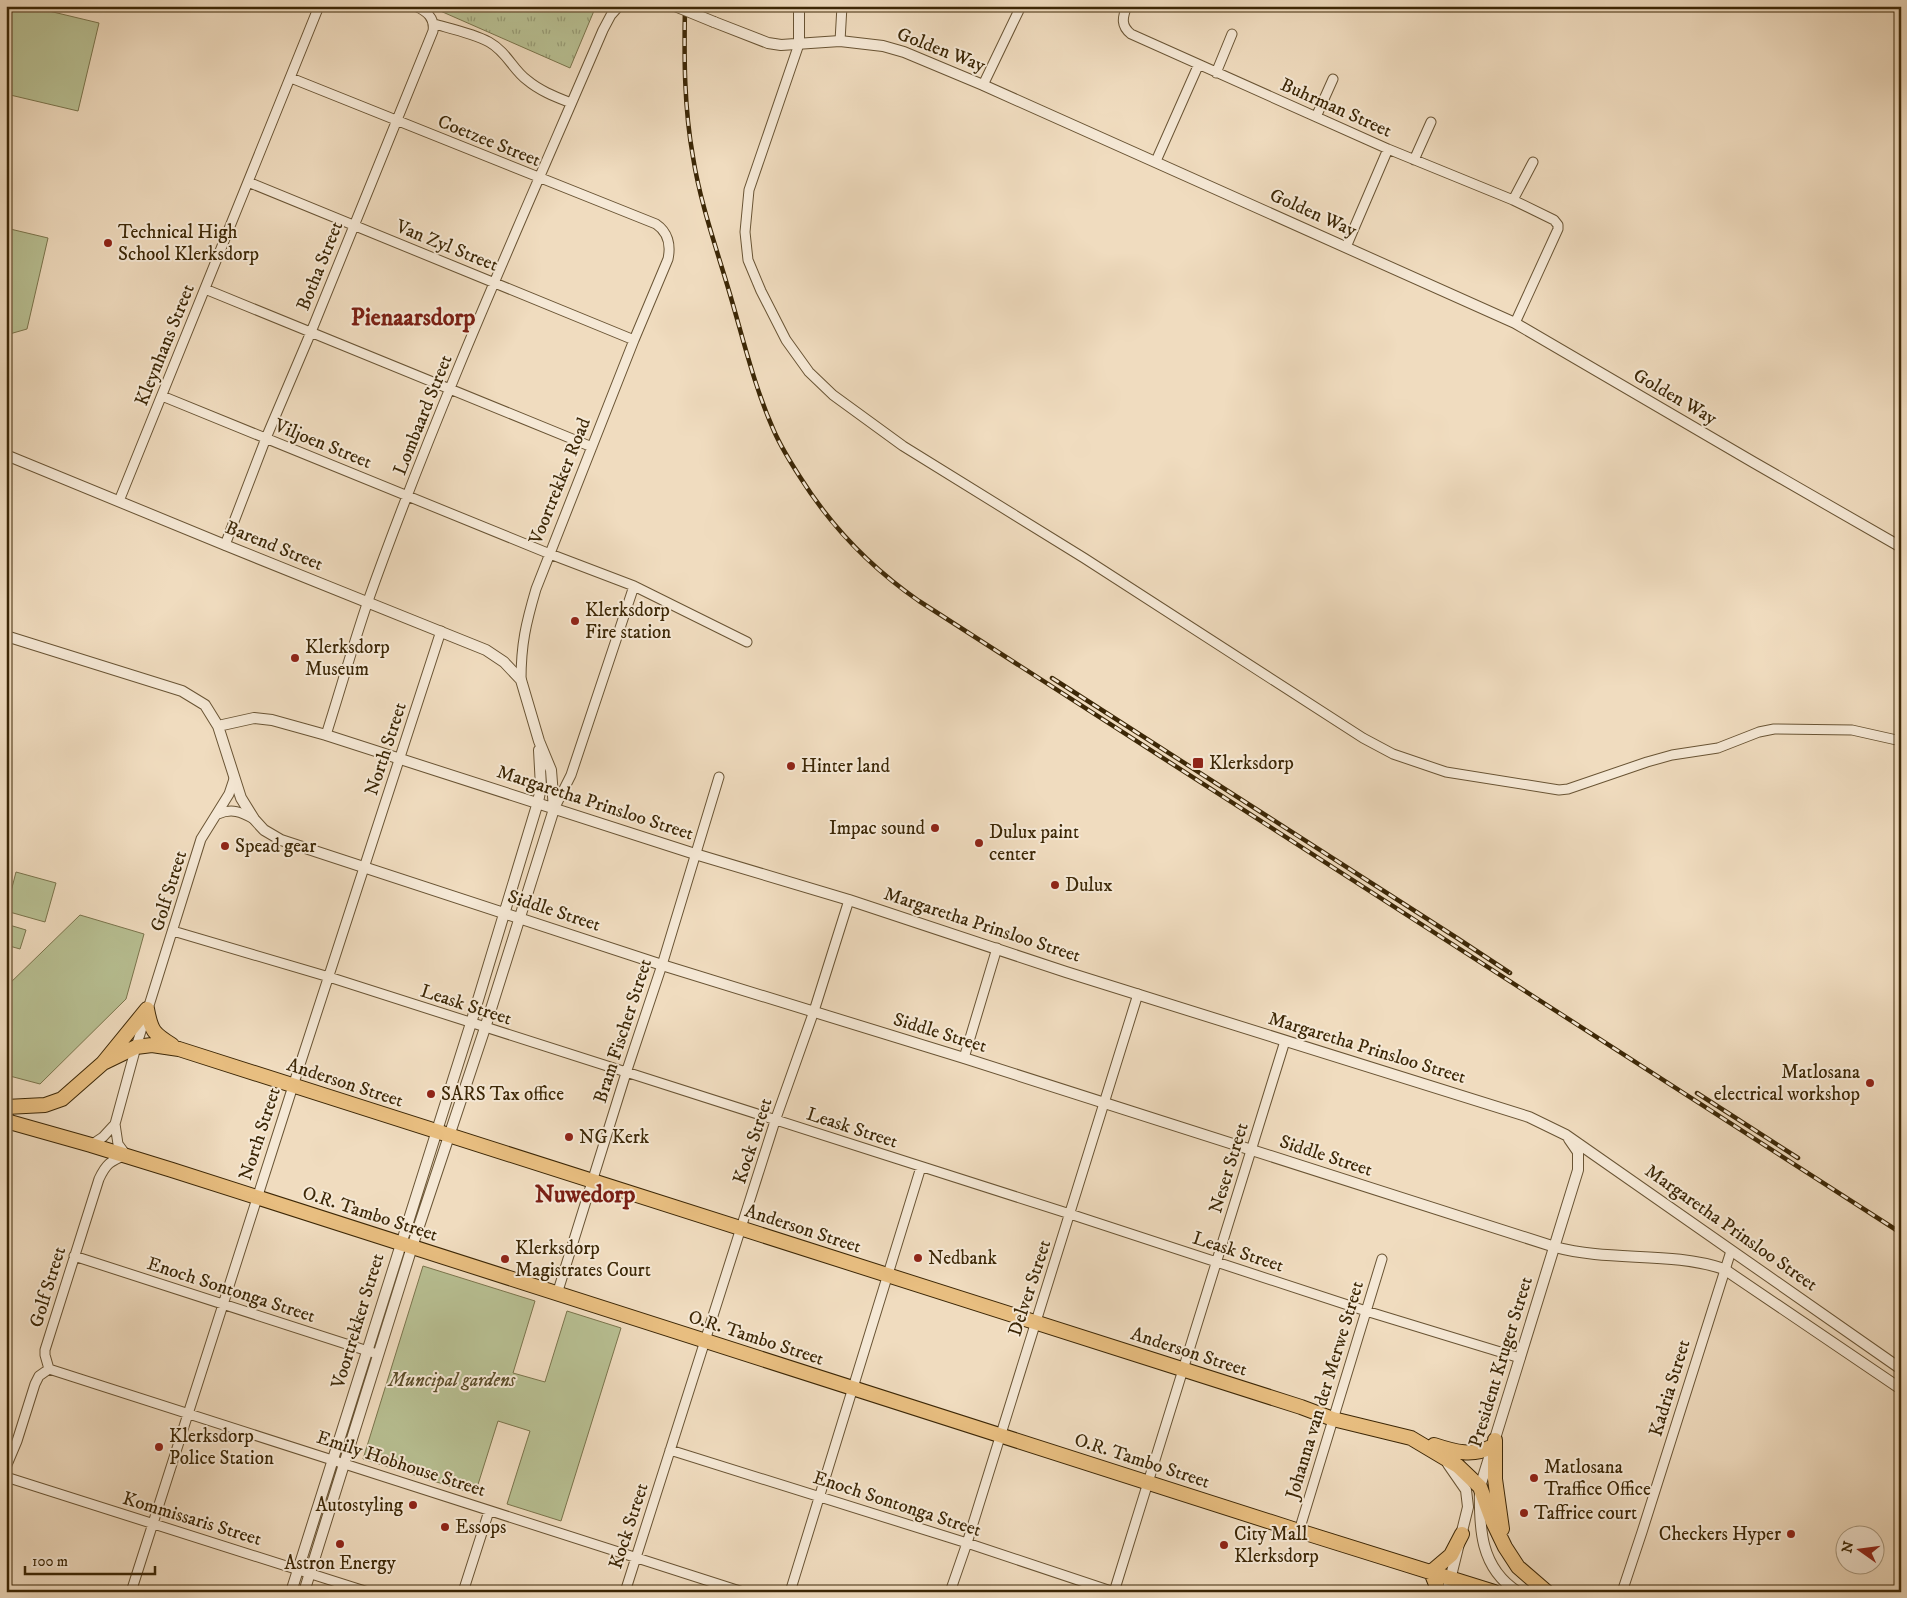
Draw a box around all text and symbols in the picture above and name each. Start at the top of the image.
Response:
street label: Golden Way [894,23,989,78]
street label: Buhrman Street [1277,73,1395,143]
street label: Coetzee Street [434,110,544,172]
street label: Golden Way [1266,184,1361,243]
street label: Van Zyl Street [392,215,501,277]
street label: Botha Street [292,218,348,314]
place label: Technical High School Klerksdorp [118,221,259,266]
marker: Technical High School Klerksdorp [102,237,114,249]
street label: Kleynhans Street [130,281,200,409]
district label: Pienaarsdorp [351,303,475,333]
street label: Lombaard Street [388,351,458,479]
street label: Golden Way [1629,364,1722,431]
street label: Viljoen Street [270,414,375,474]
street label: Voortrekker Road [524,414,596,549]
street label: Barend Street [222,516,326,576]
place label: Klerksdorp Fire station [585,599,671,644]
marker: Klerksdorp Fire station [569,615,581,627]
place label: Klerksdorp Museum [305,636,390,681]
marker: Klerksdorp Museum [289,652,301,664]
street label: North Street [360,700,412,798]
place label: Klerksdorp [1209,752,1294,775]
place label: Hinter land [801,755,890,778]
marker: Klerksdorp [1191,756,1205,770]
street label: Margaretha Prinsloo Street [494,760,696,846]
marker: Hinter land [785,760,797,772]
place label: Impac sound [829,817,926,840]
place label: Dulux paint center [989,821,1079,866]
marker: Impac sound [929,822,941,834]
place label: Spead gear [235,835,316,858]
marker: Dulux paint center [973,837,985,849]
marker: Spead gear [219,840,231,852]
street label: Golf Street [146,848,192,934]
place label: Dulux [1065,874,1113,897]
marker: Dulux [1049,879,1061,891]
street label: Margaretha Prinsloo Street [881,882,1083,968]
street label: Siddle Street [505,885,603,937]
street label: Bram Fischer Street [589,956,657,1106]
street label: Leask Street [418,979,514,1031]
street label: Margaretha Prinsloo Street [1265,1007,1469,1089]
street label: Siddle Street [891,1008,989,1058]
street label: Anderson Street [284,1053,406,1113]
place label: Matlosana electrical workshop [1714,1061,1860,1106]
marker: Matlosana electrical workshop [1864,1077,1876,1089]
place label: SARS Tax office [441,1083,564,1106]
street label: North Street [234,1085,286,1183]
marker: SARS Tax office [425,1088,437,1100]
street label: Kock Street [728,1095,778,1187]
street label: Leask Street [804,1102,900,1154]
street label: Neser Street [1204,1120,1254,1216]
place label: NG Kerk [579,1126,650,1149]
street label: Siddle Street [1277,1130,1375,1182]
marker: NG Kerk [563,1131,575,1143]
street label: Margaretha Prinsloo Street [1640,1160,1822,1296]
district label: Nuwedorp [535,1180,635,1210]
street label: O.R. Tambo Street [299,1181,441,1247]
street label: Anderson Street [742,1199,864,1259]
street label: Leask Street [1190,1226,1286,1278]
place label: Klerksdorp Magistrates Court [515,1237,651,1282]
street label: Delver Street [1004,1237,1056,1339]
street label: Golf Street [25,1244,71,1330]
place label: Nedbank [928,1247,997,1270]
street label: Voortrekker Street [326,1251,389,1392]
street label: Enoch Sontonga Street [144,1252,318,1328]
marker: Nedbank [912,1252,924,1264]
marker: Klerksdorp Magistrates Court [499,1253,511,1265]
street label: President Kruger Street [1464,1274,1538,1450]
street label: Johanna van der Merwe Street [1280,1278,1369,1504]
street label: O.R. Tambo Street [685,1305,827,1371]
street label: Anderson Street [1128,1322,1250,1382]
street label: Kadria Street [1644,1337,1696,1439]
park label: Muncipal gardens [387,1369,517,1393]
place label: Klerksdorp Police Station [169,1425,274,1470]
street label: Emily Hobhouse Street [314,1426,488,1502]
street label: O.R. Tambo Street [1071,1428,1213,1494]
marker: Klerksdorp Police Station [153,1441,165,1453]
place label: Matlosana Traffice Office [1544,1456,1651,1501]
street label: Enoch Sontonga Street [810,1466,984,1542]
marker: Matlosana Traffice Office [1528,1472,1540,1484]
street label: Kock Street [604,1480,654,1572]
street label: Kommissaris Street [120,1487,264,1551]
place label: Autostyling [316,1494,404,1517]
marker: Autostyling [407,1499,419,1511]
place label: Taffrice court [1534,1502,1637,1525]
marker: Taffrice court [1518,1507,1530,1519]
place label: Essops [455,1516,506,1539]
marker: Essops [439,1521,451,1533]
place label: City Mall Klerksdorp [1234,1523,1319,1568]
place label: Checkers Hyper [1659,1523,1781,1546]
north arrow [1834,1526,1884,1576]
marker: Checkers Hyper [1785,1528,1797,1540]
marker: Astron Energy [334,1538,346,1550]
marker: City Mall Klerksdorp [1218,1539,1230,1551]
text: N [1838,1539,1859,1555]
scale bar [25,1543,155,1575]
text: 100 m [32,1552,68,1571]
place label: Astron Energy [284,1552,397,1575]

